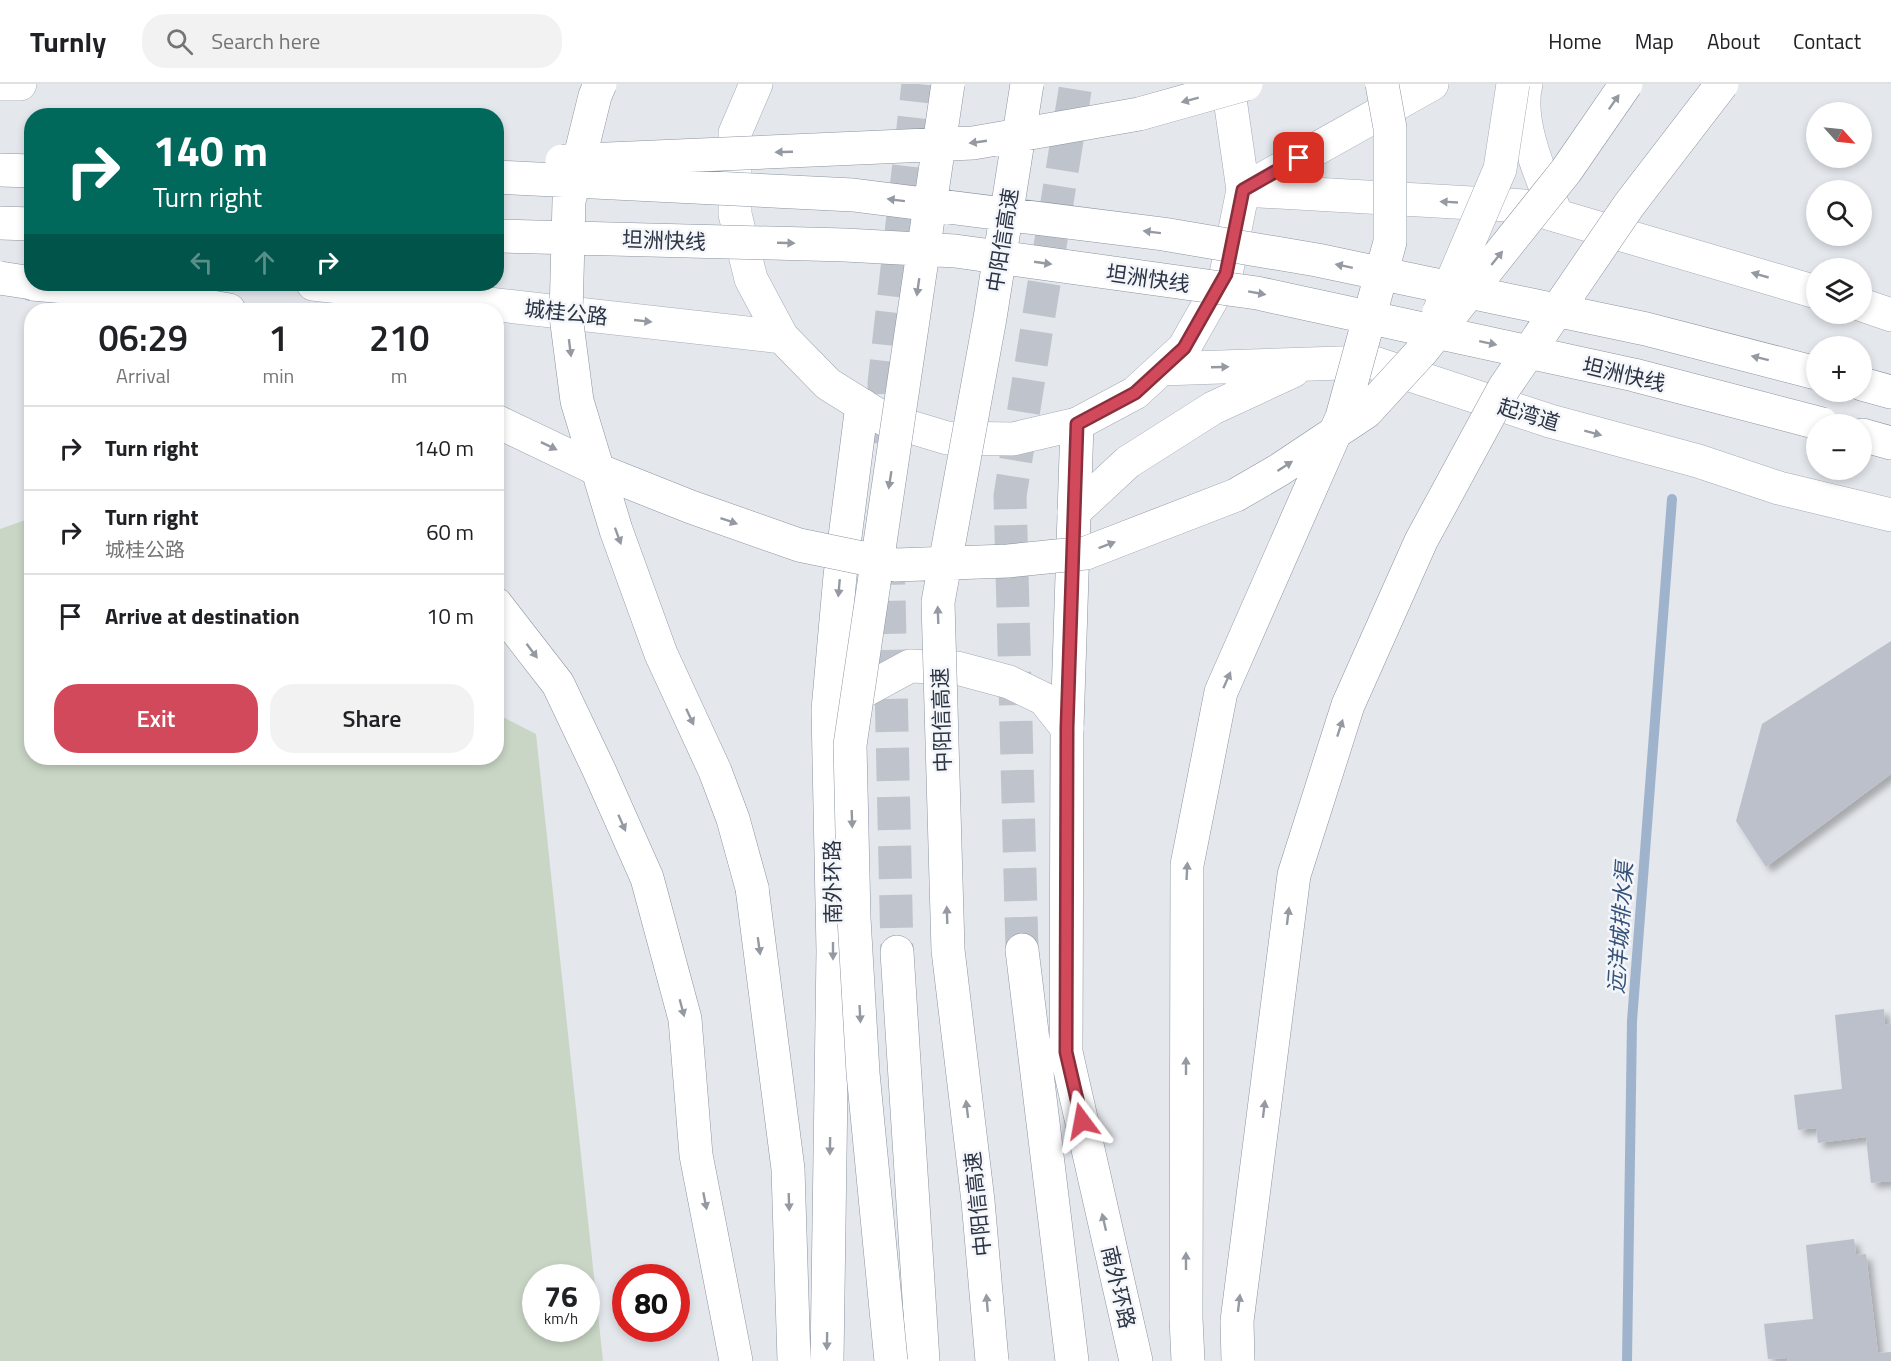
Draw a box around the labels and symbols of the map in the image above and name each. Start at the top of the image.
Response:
one-way arrow [1608,94,1619,110]
one-way arrow [1181,95,1199,105]
north arrow [1806,102,1872,168]
pin [1273,132,1324,183]
one-way arrow [969,137,988,146]
one-way arrow [774,147,793,157]
street label: 中阳信高速 [978,186,1026,294]
one-way arrow [886,195,905,205]
one-way arrow [1440,198,1459,207]
street label: 坦洲快线 [621,223,707,257]
one-way arrow [1142,228,1161,237]
one-way arrow [776,239,795,248]
one-way arrow [1490,250,1503,266]
street label: 坦洲快线 [1104,256,1192,300]
one-way arrow [1033,258,1052,267]
one-way arrow [1334,261,1353,270]
one-way arrow [1751,270,1769,280]
one-way arrow [914,278,923,297]
one-way arrow [1247,289,1266,298]
street label: 城桂公路 [523,292,609,332]
one-way arrow [633,316,652,326]
one-way arrow [566,338,575,357]
one-way arrow [1479,339,1498,348]
street label: 坦洲快线 [1579,349,1669,399]
one-way arrow [1751,353,1769,362]
one-way arrow [1211,362,1230,372]
street label: 起湾道 [1494,389,1564,439]
one-way arrow [1584,428,1602,438]
one-way arrow [541,442,558,451]
one-way arrow [1277,461,1293,472]
one-way arrow [885,471,894,490]
one-way arrow [720,516,738,526]
one-way arrow [614,527,624,545]
one-way arrow [1098,539,1116,549]
one-way arrow [834,579,844,598]
one-way arrow [934,606,943,625]
one-way arrow [526,642,538,658]
street label: 中阳信高速 [923,667,959,773]
one-way arrow [1222,671,1232,689]
one-way arrow [686,709,695,726]
one-way arrow [1336,719,1345,737]
one-way arrow [847,810,856,829]
one-way arrow [617,814,627,832]
street label: 南外环路 [815,840,849,924]
water label: 远洋城排水渠 [1598,858,1642,995]
one-way arrow [1183,861,1192,880]
one-way arrow [942,905,951,924]
one-way arrow [1284,906,1293,925]
one-way arrow [755,937,764,956]
one-way arrow [828,941,838,960]
one-way arrow [677,999,687,1017]
one-way arrow [855,1004,865,1023]
one-way arrow [1181,1056,1191,1075]
position arrow [1050,1089,1114,1153]
one-way arrow [962,1099,972,1118]
one-way arrow [1259,1100,1269,1119]
one-way arrow [826,1136,835,1155]
street label: 中阳信高速 [956,1150,998,1258]
one-way arrow [701,1192,710,1211]
one-way arrow [784,1193,793,1212]
one-way arrow [1099,1212,1108,1231]
street label: 南外环路 [1094,1242,1144,1332]
one-way arrow [1181,1251,1191,1270]
speed limit sign: 80 [612,1264,690,1342]
one-way arrow [982,1293,992,1312]
one-way arrow [1235,1293,1244,1312]
one-way arrow [823,1331,832,1350]

